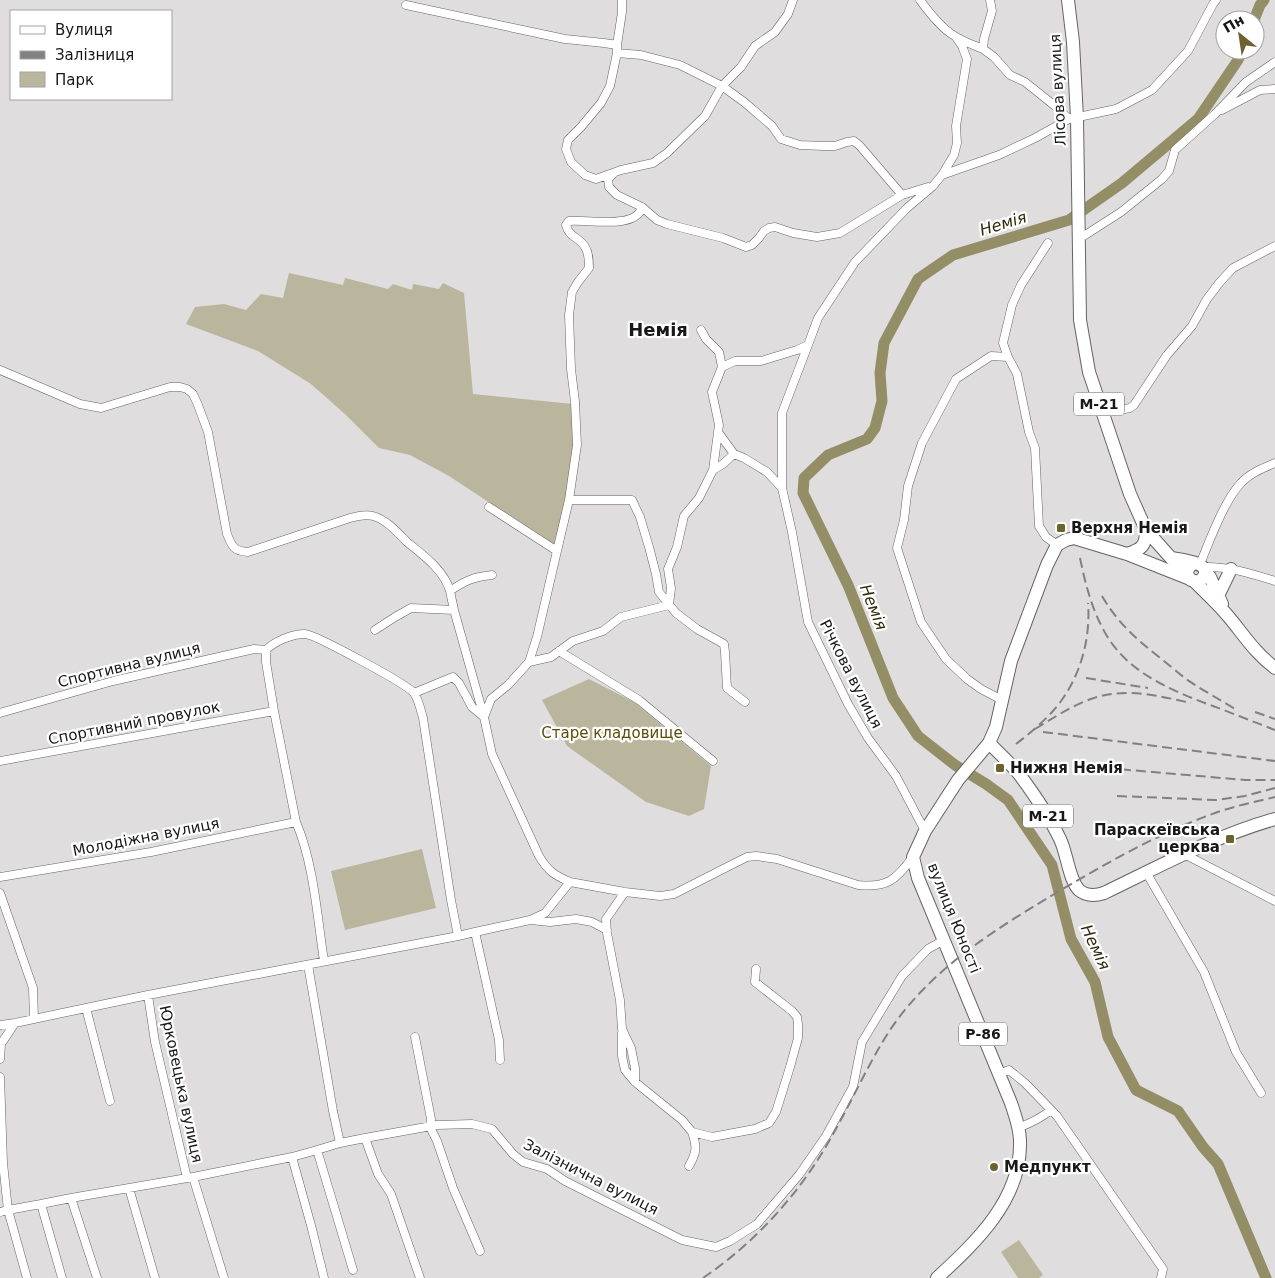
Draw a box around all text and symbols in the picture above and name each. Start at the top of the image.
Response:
legend [10,10,172,100]
north arrow [1215,10,1265,60]
text: Пн [1220,11,1247,36]
text: Вулиця [55,21,113,39]
street label: Лісова вулиця [1046,34,1070,146]
text: Залізниця [55,46,134,64]
text: Парк [55,71,94,89]
water label: Немія [977,207,1029,240]
district label: Немія [628,319,688,340]
road number: М-21 [1074,392,1124,416]
place label: Верхня Немія [1071,519,1188,537]
marker: Верхня Немія [1055,522,1067,534]
water label: Немія [856,581,891,633]
street label: Річкова вулиця [816,617,886,731]
street label: Спортивна вулиця [56,639,202,691]
street label: Спортивний провулок [47,698,221,748]
park label: Старе кладовище [541,724,683,742]
place label: Нижня Немія [1010,759,1123,777]
marker: Нижня Немія [994,762,1006,774]
road number: М-21 [1023,804,1073,828]
street label: Молодіжна вулиця [71,814,221,860]
place label: Параскеївська церква [1094,821,1220,856]
marker: Параскеївська церква [1224,833,1236,845]
street label: вулиця Юності [924,860,984,976]
water label: Немія [1077,921,1114,973]
street label: Юрковецька вулиця [156,1004,206,1164]
road number: Р-86 [959,1022,1007,1046]
street label: Залізнична вулиця [521,1135,661,1219]
place label: Медпункт [1004,1158,1091,1176]
marker: Медпункт [988,1161,1000,1173]

